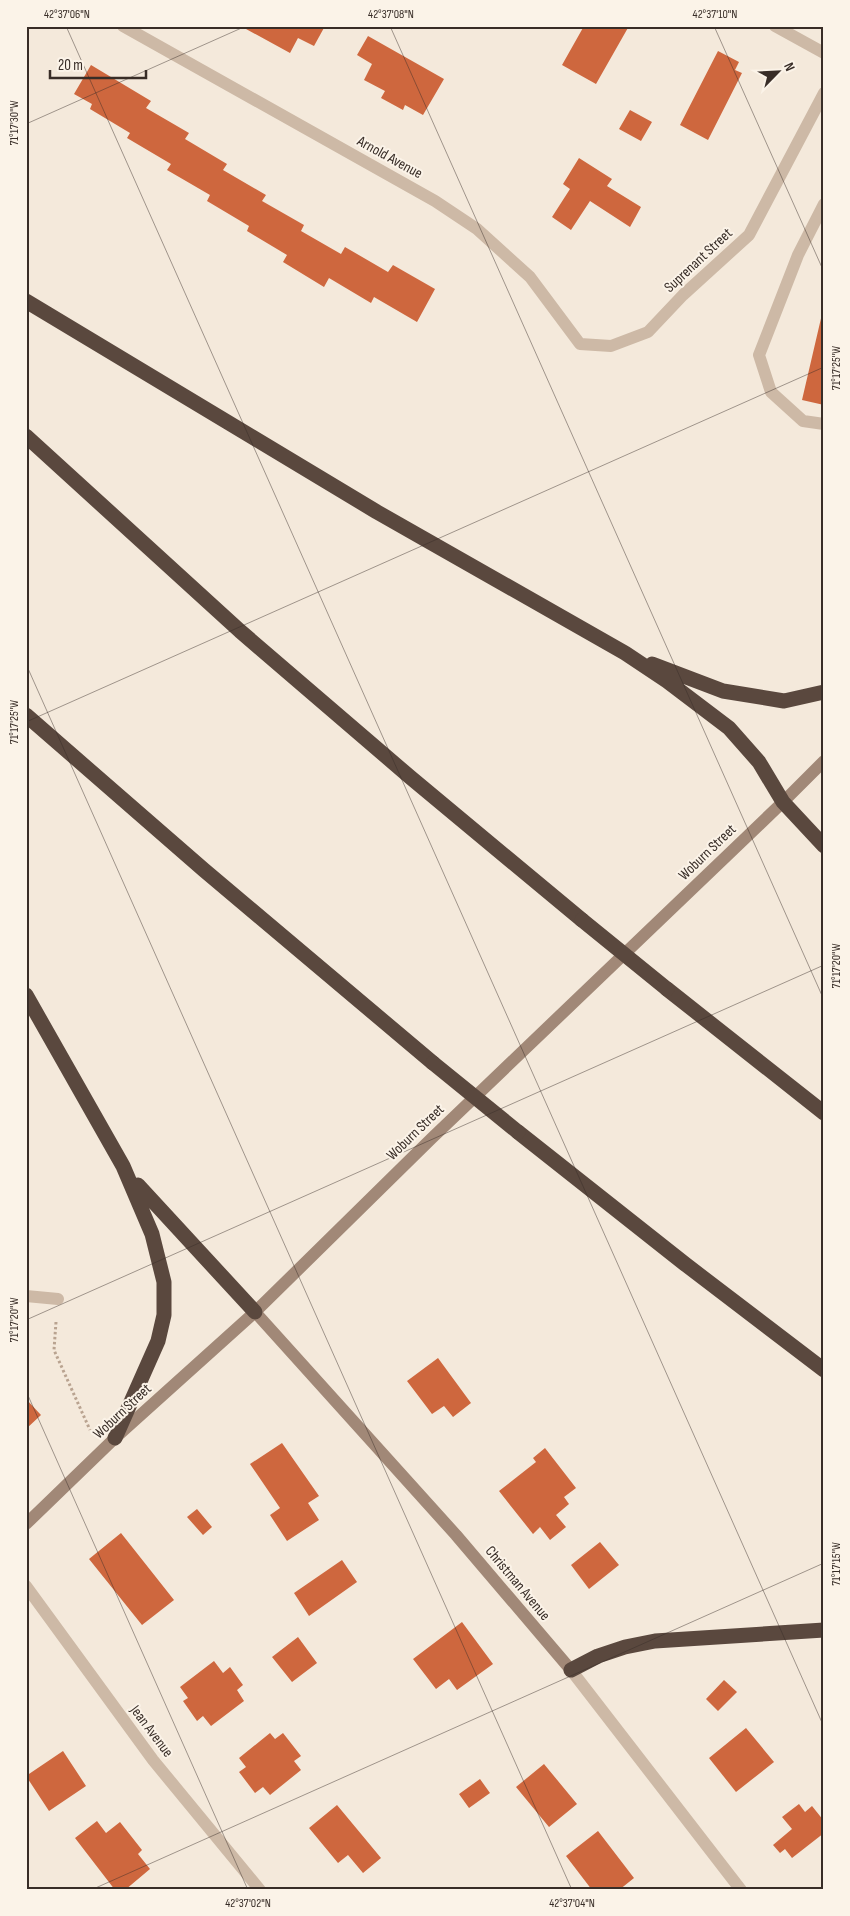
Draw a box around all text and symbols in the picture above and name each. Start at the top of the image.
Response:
text: 42°37'06"N [44,7,90,22]
text: 42°37'08"N [368,7,414,22]
text: 42°37'10"N [693,7,737,22]
scale bar [50,48,146,80]
north arrow [752,48,802,98]
text: 20 m [58,56,83,75]
text: N [780,60,799,74]
text: 71°17'30"W [7,100,22,145]
street label: Arnold Avenue [353,131,426,183]
street label: Suprenant Street [660,224,737,297]
text: 71°17'25"W [829,346,844,390]
text: 71°17'25"W [7,700,22,744]
street label: Woburn Street [674,820,741,885]
text: 71°17'20"W [829,943,844,988]
street label: Woburn Street [382,1100,449,1165]
text: 71°17'20"W [7,1297,22,1342]
street label: Woburn Street [89,1379,156,1443]
street label: Christman Avenue [481,1542,554,1625]
text: 71°17'15"W [829,1542,844,1586]
street label: Jean Avenue [125,1701,177,1761]
text: 42°37'02"N [225,1896,271,1911]
text: 42°37'04"N [549,1896,595,1911]

